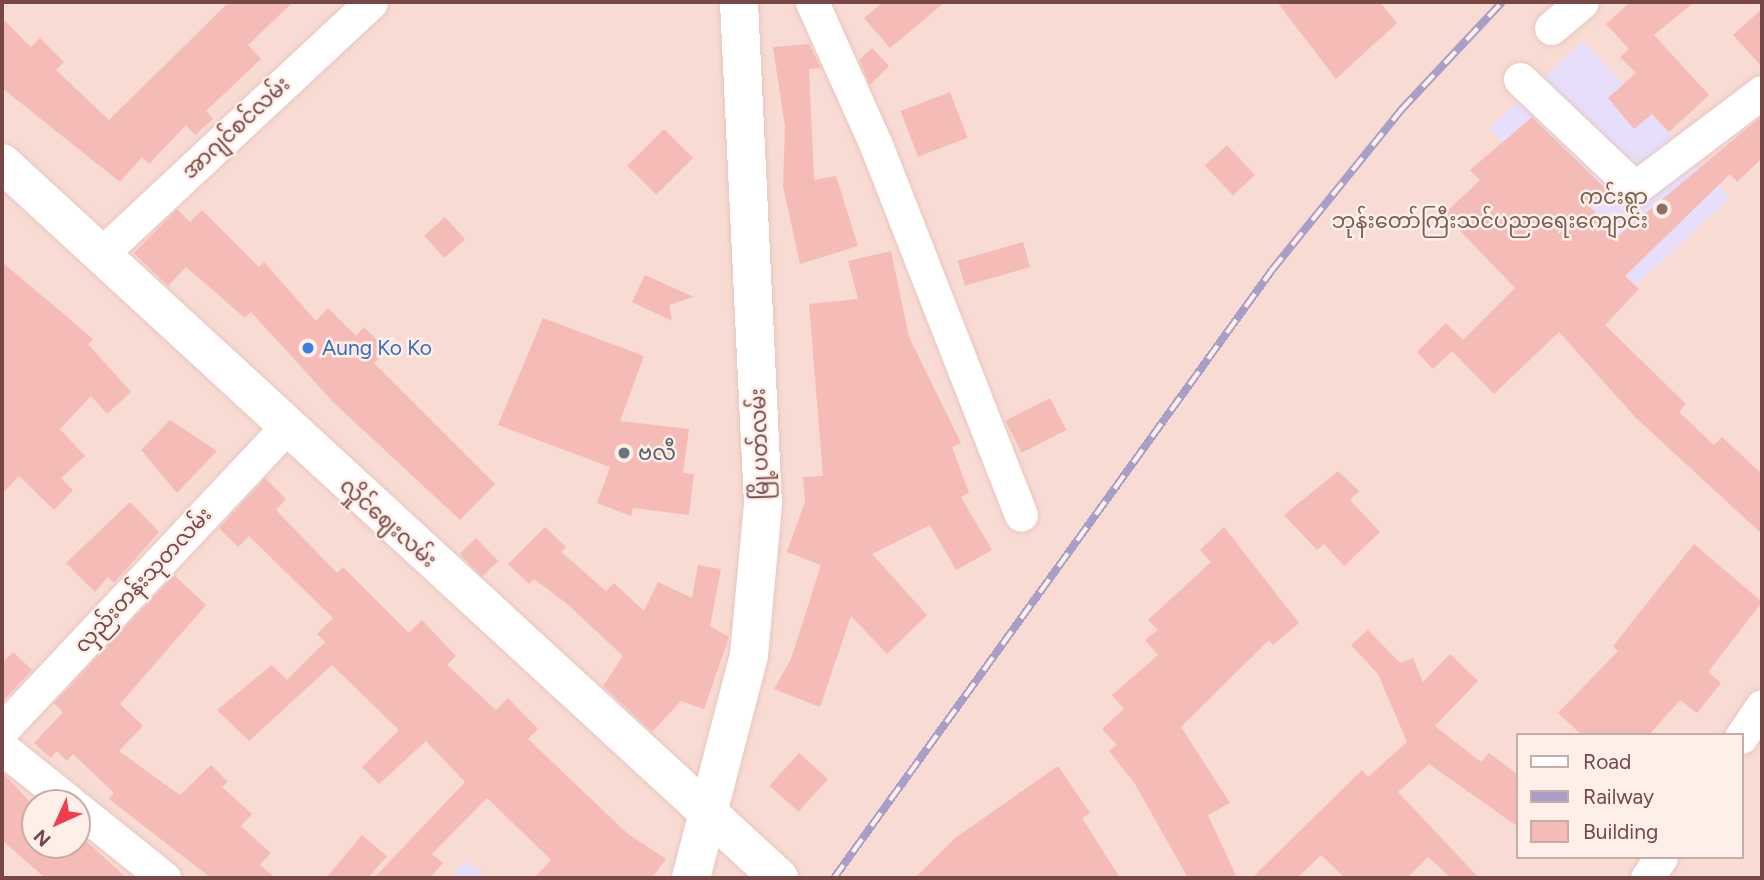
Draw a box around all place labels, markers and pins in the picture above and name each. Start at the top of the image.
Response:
place label: ကင်းရွာ ဘုန်းတော်ကြီးသင်ပညာရေးကျောင်း [1332,184,1648,234]
marker: ကင်းရွာ ဘုန်းတော်ကြီးသင်ပညာရေးကျောင်း [1654,201,1670,217]
place label: Aung Ko Ko [322,335,432,361]
marker: Aung Ko Ko [300,340,316,356]
place label: ဗလီ [638,440,676,466]
marker: ဗလီ [616,445,632,461]

